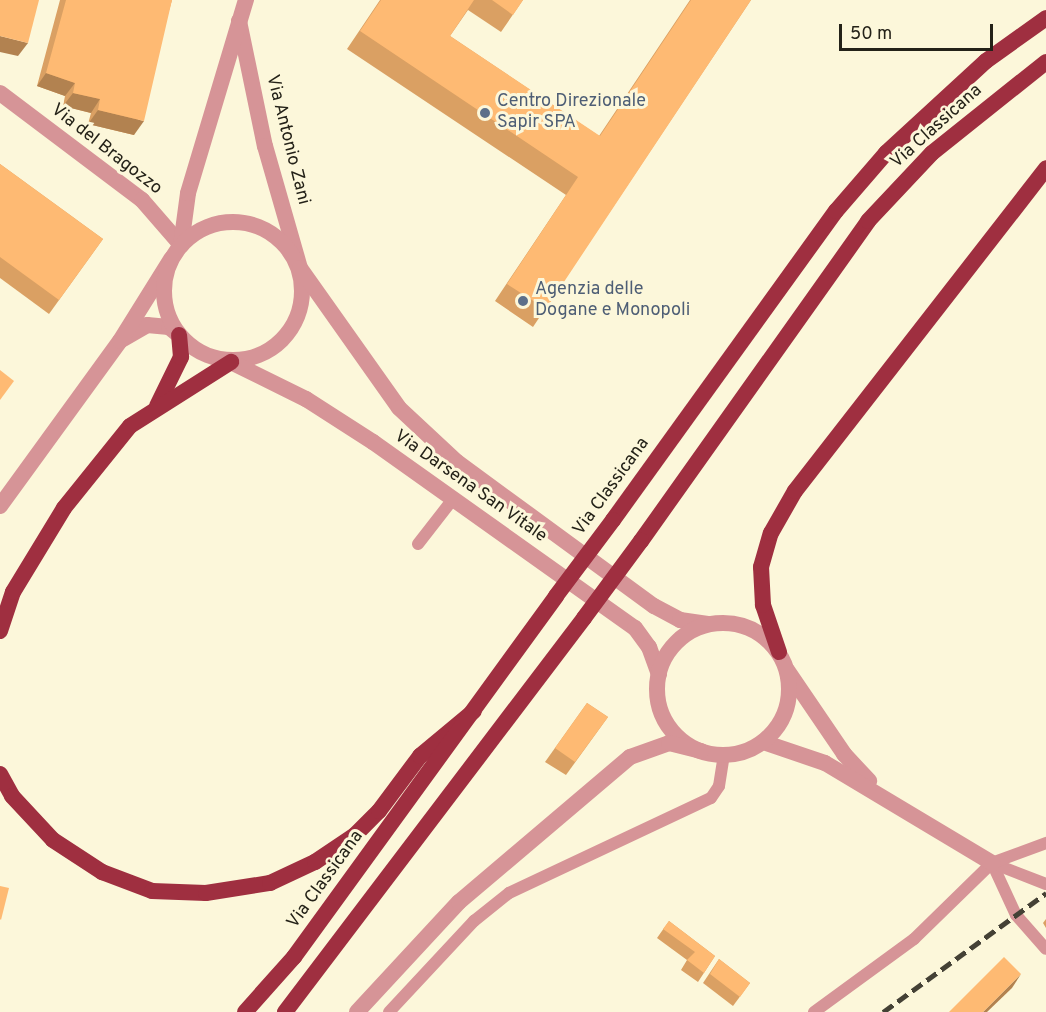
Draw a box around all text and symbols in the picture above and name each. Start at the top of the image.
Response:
scale bar [842,12,996,50]
text: 50 m [850,23,892,46]
street label: Via Antonio Zani [260,72,314,208]
street label: Via Classicana [887,80,987,174]
place label: Centro Direzionale Sapir SPA [497,92,646,134]
street label: Via del Bragozzo [46,100,166,200]
marker: Centro Direzionale Sapir SPA [478,106,492,120]
place label: Agenzia delle Dogane e Monopoli [535,280,690,322]
marker: Agenzia delle Dogane e Monopoli [516,294,530,308]
street label: Via Darsena San Vitale [389,426,551,548]
street label: Via Classicana [569,434,655,540]
street label: Via Classicana [283,827,369,933]

